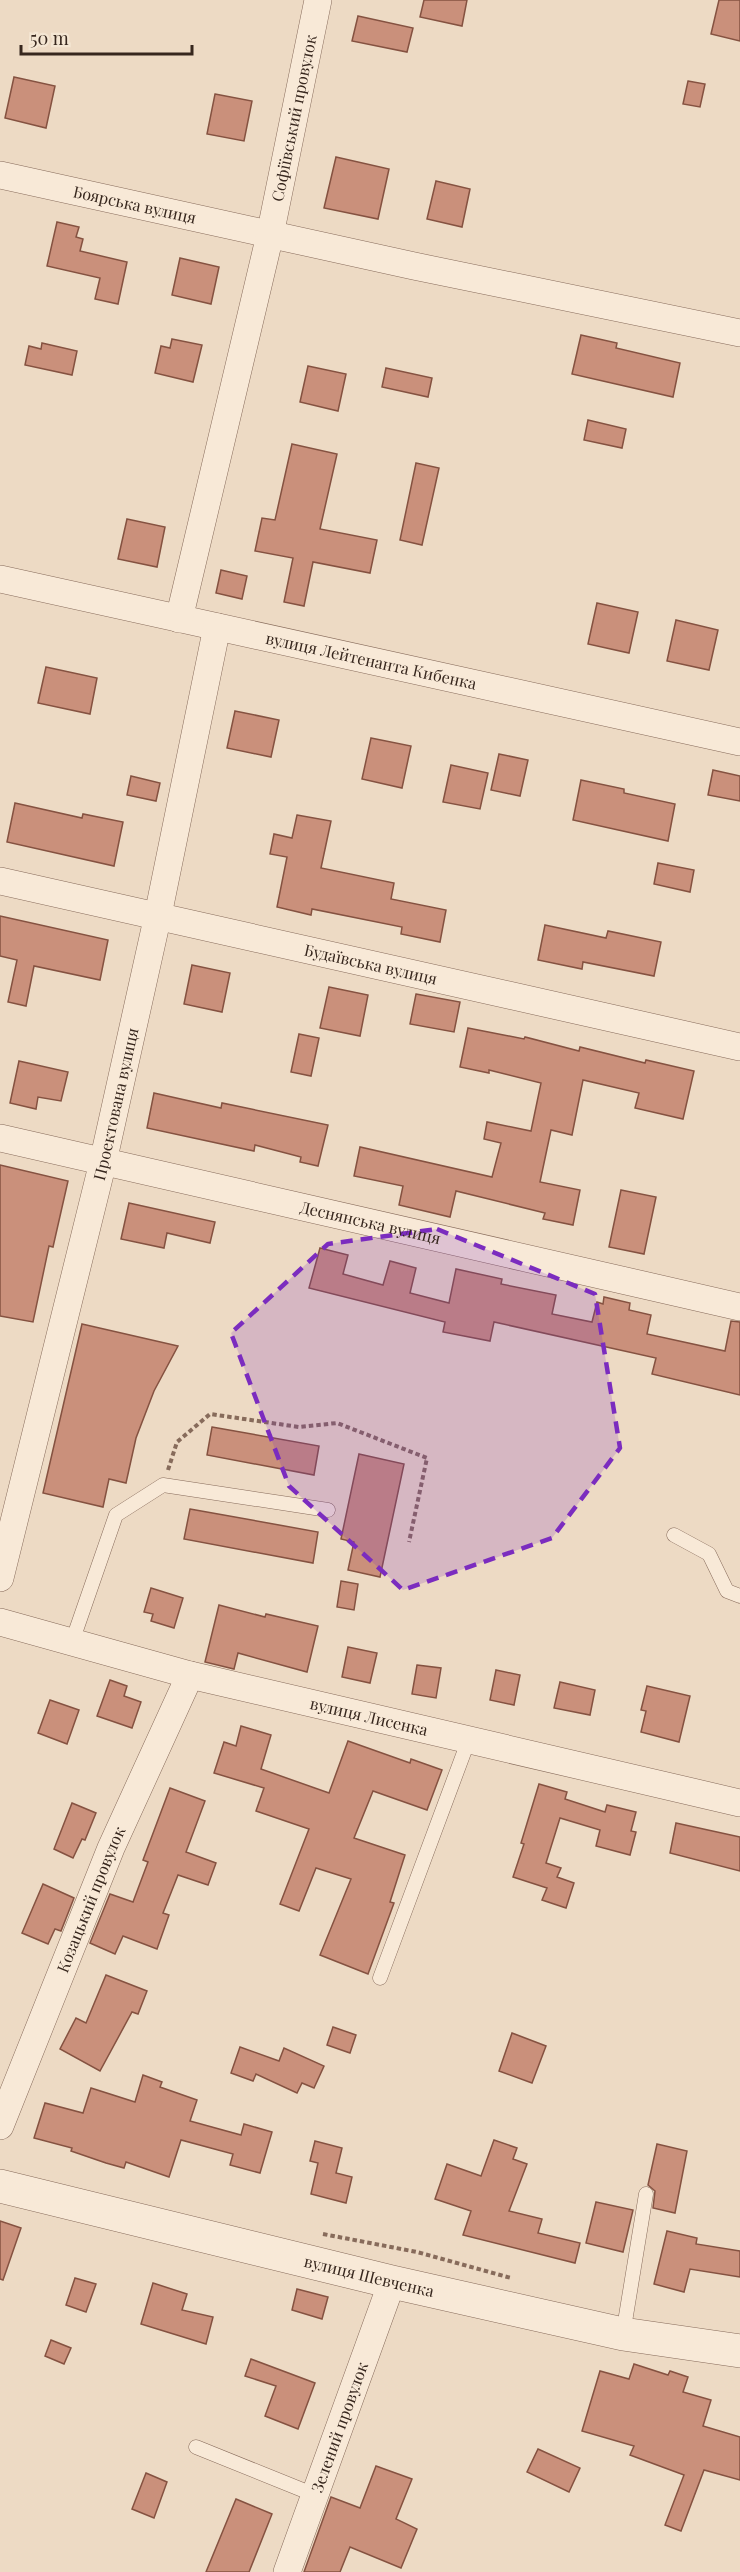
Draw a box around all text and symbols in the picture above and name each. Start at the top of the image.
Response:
scale bar [21,18,192,56]
text: 50 m [30,26,69,50]
street label: Софіївський провулок [266,33,321,203]
street label: Боярська вулиця [71,180,199,228]
street label: вулиця Лейтенанта Кибенка [264,627,479,694]
street label: Будаївська вулиця [302,939,440,989]
street label: Проектована вулиця [88,1025,143,1182]
street label: Деснянська вулиця [298,1196,443,1248]
street label: вулиця Лисенка [308,1692,430,1740]
street label: Козацький провулок [51,1823,129,1975]
street label: вулиця Шевченка [302,2250,436,2301]
street label: Зелений провулок [306,2359,372,2495]

